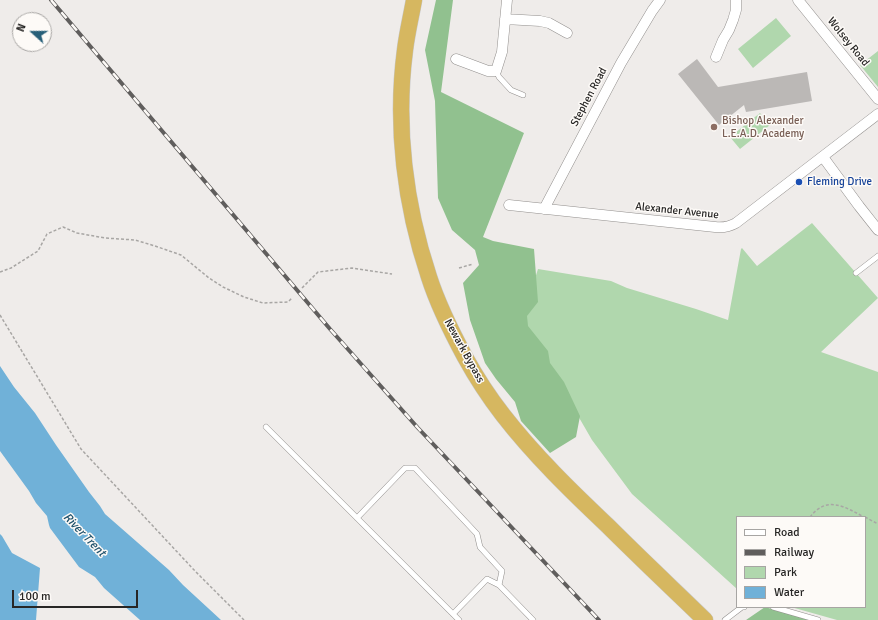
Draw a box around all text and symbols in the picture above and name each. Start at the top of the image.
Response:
north arrow [12,12,52,52]
street label: Wolsey Road [824,15,872,69]
text: N [14,22,29,34]
street label: Stephen Road [568,65,610,129]
place label: Bishop Alexander L.E.A.D. Academy [722,114,804,140]
marker: Bishop Alexander L.E.A.D. Academy [709,122,719,132]
place label: Fleming Drive [807,175,872,189]
marker: Fleming Drive [794,177,804,187]
street label: Alexander Avenue [635,200,719,222]
street label: Newark Bypass [441,317,487,385]
water label: River Trent [60,510,108,560]
legend [736,516,866,608]
text: Road [774,525,800,540]
text: Railway [774,545,814,560]
text: Park [774,565,797,580]
scale bar [14,582,140,608]
text: Water [774,585,804,600]
text: 100 m [19,589,51,604]

